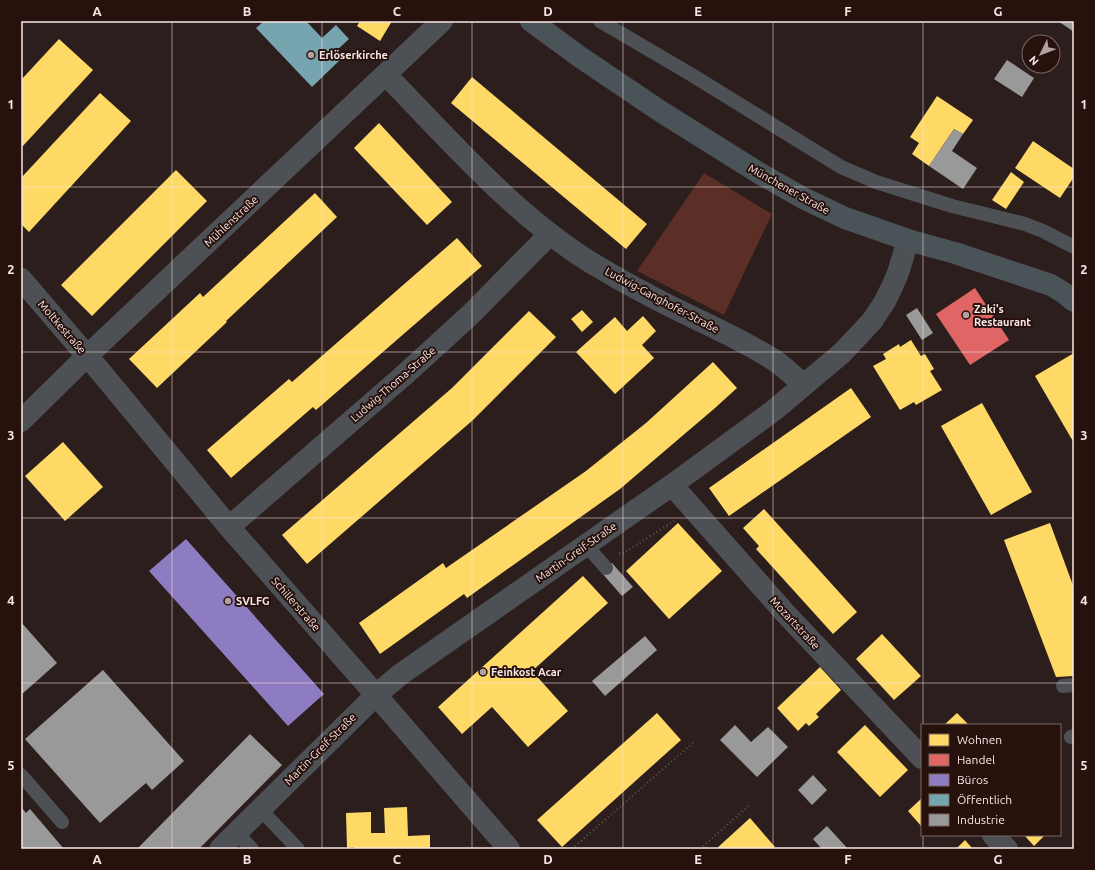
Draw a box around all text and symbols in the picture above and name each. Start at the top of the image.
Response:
text: A [92,4,102,18]
text: B [243,4,252,18]
text: C [393,4,402,18]
text: D [543,4,553,18]
text: E [694,4,702,18]
text: F [844,4,852,18]
text: G [994,4,1003,18]
north arrow [1021,34,1061,74]
place label: Erlöserkirche [319,49,388,61]
marker: Erlöserkirche [306,50,316,60]
text: N [1026,54,1041,68]
text: 1 [7,97,15,111]
text: 1 [1080,97,1088,111]
street label: Münchener Straße [746,162,832,216]
street label: Mühlenstraße [202,193,260,249]
text: 2 [7,262,15,276]
text: 2 [1080,262,1088,276]
street label: Ludwig-Ganghofer-Straße [603,265,721,335]
street label: Moltkestraße [36,298,88,356]
place label: Zaki's Restaurant [974,303,1031,328]
marker: Zaki's Restaurant [961,310,971,320]
street label: Ludwig-Thoma-Straße [348,344,438,424]
text: 3 [7,428,15,442]
text: 3 [1080,428,1088,442]
street label: Martin-Greif-Straße [533,520,619,584]
street label: Schillerstraße [269,575,323,633]
text: 4 [7,593,15,607]
text: 4 [1080,593,1088,607]
place label: SVLFG [236,595,270,607]
street label: Mozartstraße [768,595,822,651]
marker: SVLFG [223,596,233,606]
place label: Feinkost Acar [491,666,562,678]
marker: Feinkost Acar [478,667,488,677]
street label: Martin-Greif-Straße [282,711,358,787]
legend [921,724,1061,836]
text: Wohnen [957,733,1002,746]
text: Handel [957,753,995,766]
text: 5 [7,758,15,772]
text: 5 [1080,758,1088,772]
text: Büros [957,773,988,786]
text: Öffentlich [957,793,1012,806]
text: Industrie [957,813,1005,826]
text: A [92,852,102,866]
text: B [243,852,252,866]
text: C [393,852,402,866]
text: D [543,852,553,866]
text: E [694,852,702,866]
text: F [844,852,852,866]
text: G [994,852,1003,866]

